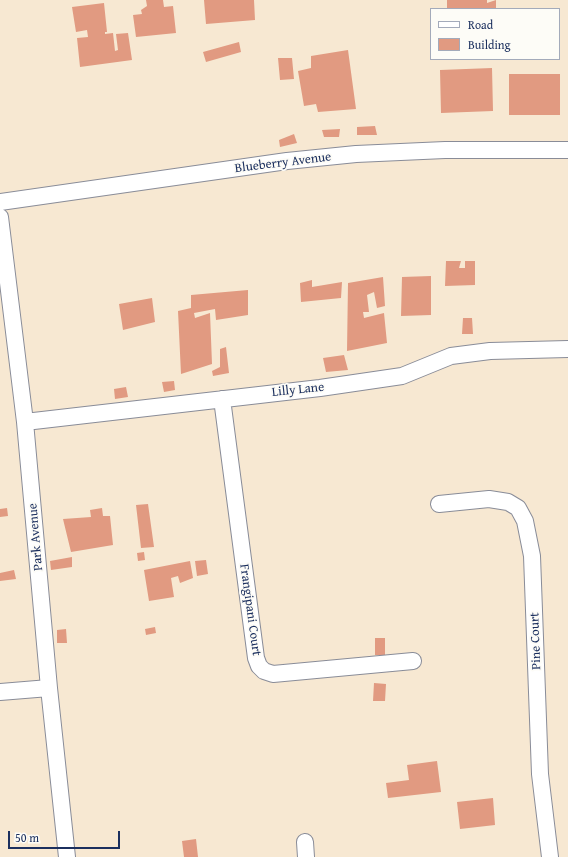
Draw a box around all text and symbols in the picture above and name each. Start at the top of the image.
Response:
legend [430,8,560,60]
text: Road [468,16,493,33]
text: Building [468,36,511,53]
street label: Blueberry Avenue [234,149,332,177]
street label: Lilly Lane [271,379,325,401]
street label: Park Avenue [25,502,47,572]
street label: Frangipani Court [236,563,264,657]
street label: Pine Court [527,612,545,670]
scale bar [10,823,122,849]
text: 50 m [15,829,39,846]

